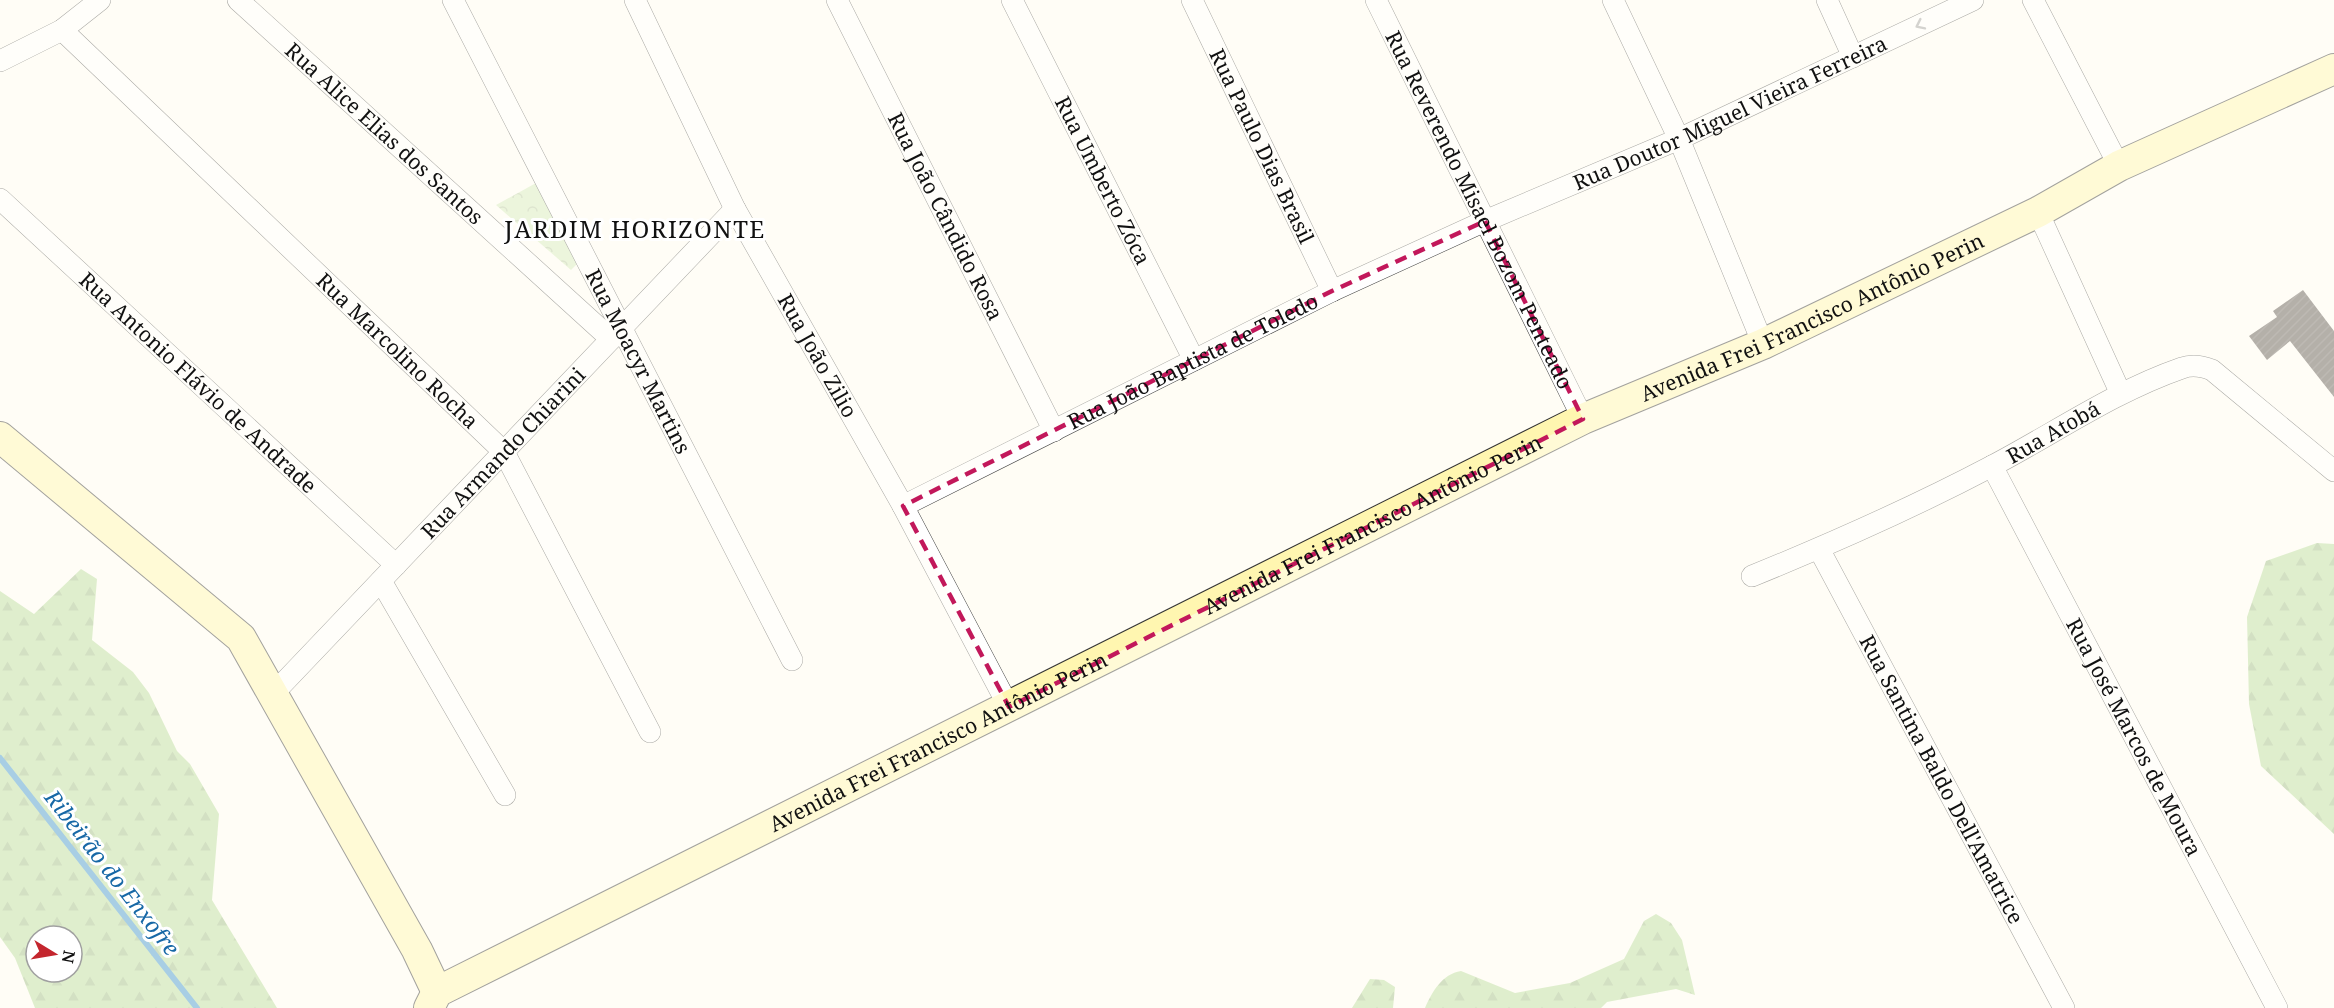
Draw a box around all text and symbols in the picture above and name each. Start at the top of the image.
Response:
one-way arrow [1916,18,1927,30]
street label: Rua Reverendo Misael Bozom Penteado [1379,26,1580,394]
street label: Rua Doutor Miguel Vieira Ferreira [1569,29,1891,196]
street label: Rua Alice Elias dos Santos [279,36,490,230]
street label: Rua Paulo Dias Brasil [1203,44,1321,248]
street label: Rua Umberto Zóca [1049,91,1157,269]
street label: Rua João Cândido Rosa [882,108,1010,325]
district label: JARDIM HORIZONTE [503,212,766,245]
street label: Avenida Frei Francisco Antônio Perin [1636,226,1988,408]
street label: Rua Moacyr Martins [579,264,698,458]
street label: Rua Antonio Flávio de Andrade [74,265,323,499]
street label: Rua Marcolino Rocha [310,266,485,434]
street label: Rua João Baptista de Toledo [1063,286,1323,435]
street label: Rua João Zilio [772,289,864,422]
street label: Rua Armando Chiarini [414,361,591,544]
street label: Rua Atobá [2001,394,2105,470]
street label: Avenida Frei Francisco Antônio Perin [1199,428,1547,621]
street label: Rua José Marcos de Moura [2060,613,2209,861]
street label: Rua Santina Baldo Dell'Amatrice [1853,630,2030,929]
street label: Avenida Frei Francisco Antônio Perin [764,645,1112,838]
water label: Ribeirão do Enxofre [38,782,187,961]
north arrow [24,924,84,984]
text: N [57,949,81,966]

